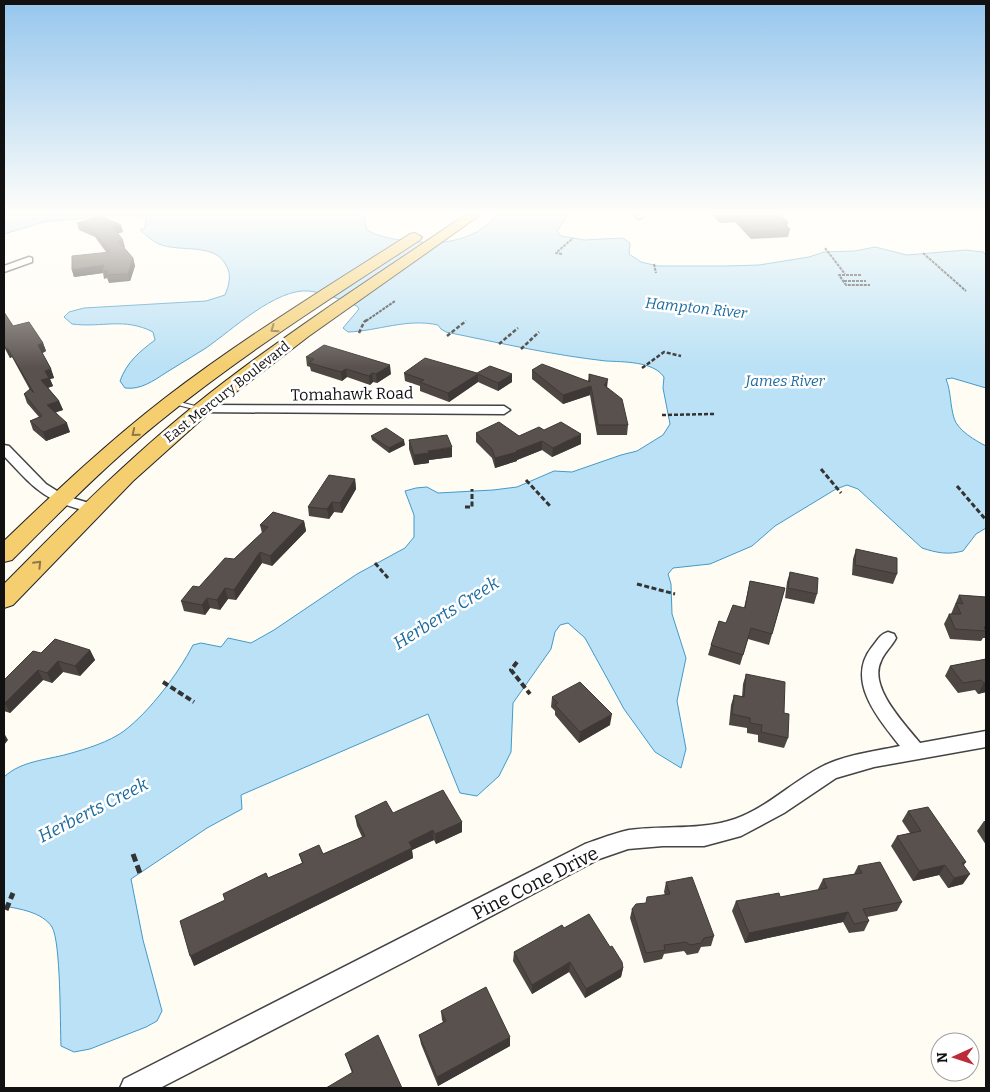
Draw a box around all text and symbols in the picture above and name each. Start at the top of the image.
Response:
water label: Hampton River [644,294,749,322]
one-way arrow [270,323,280,332]
street label: East Mercury Boulevard [161,338,293,446]
water label: James River [743,372,825,390]
street label: Tomahawk Road [291,383,414,405]
one-way arrow [132,427,141,435]
one-way arrow [32,561,41,570]
water label: Herberts Creek [389,572,503,654]
water label: Herberts Creek [34,773,152,847]
street label: Pine Cone Drive [468,841,602,925]
north arrow [930,1032,980,1082]
text: N [934,1052,951,1063]

